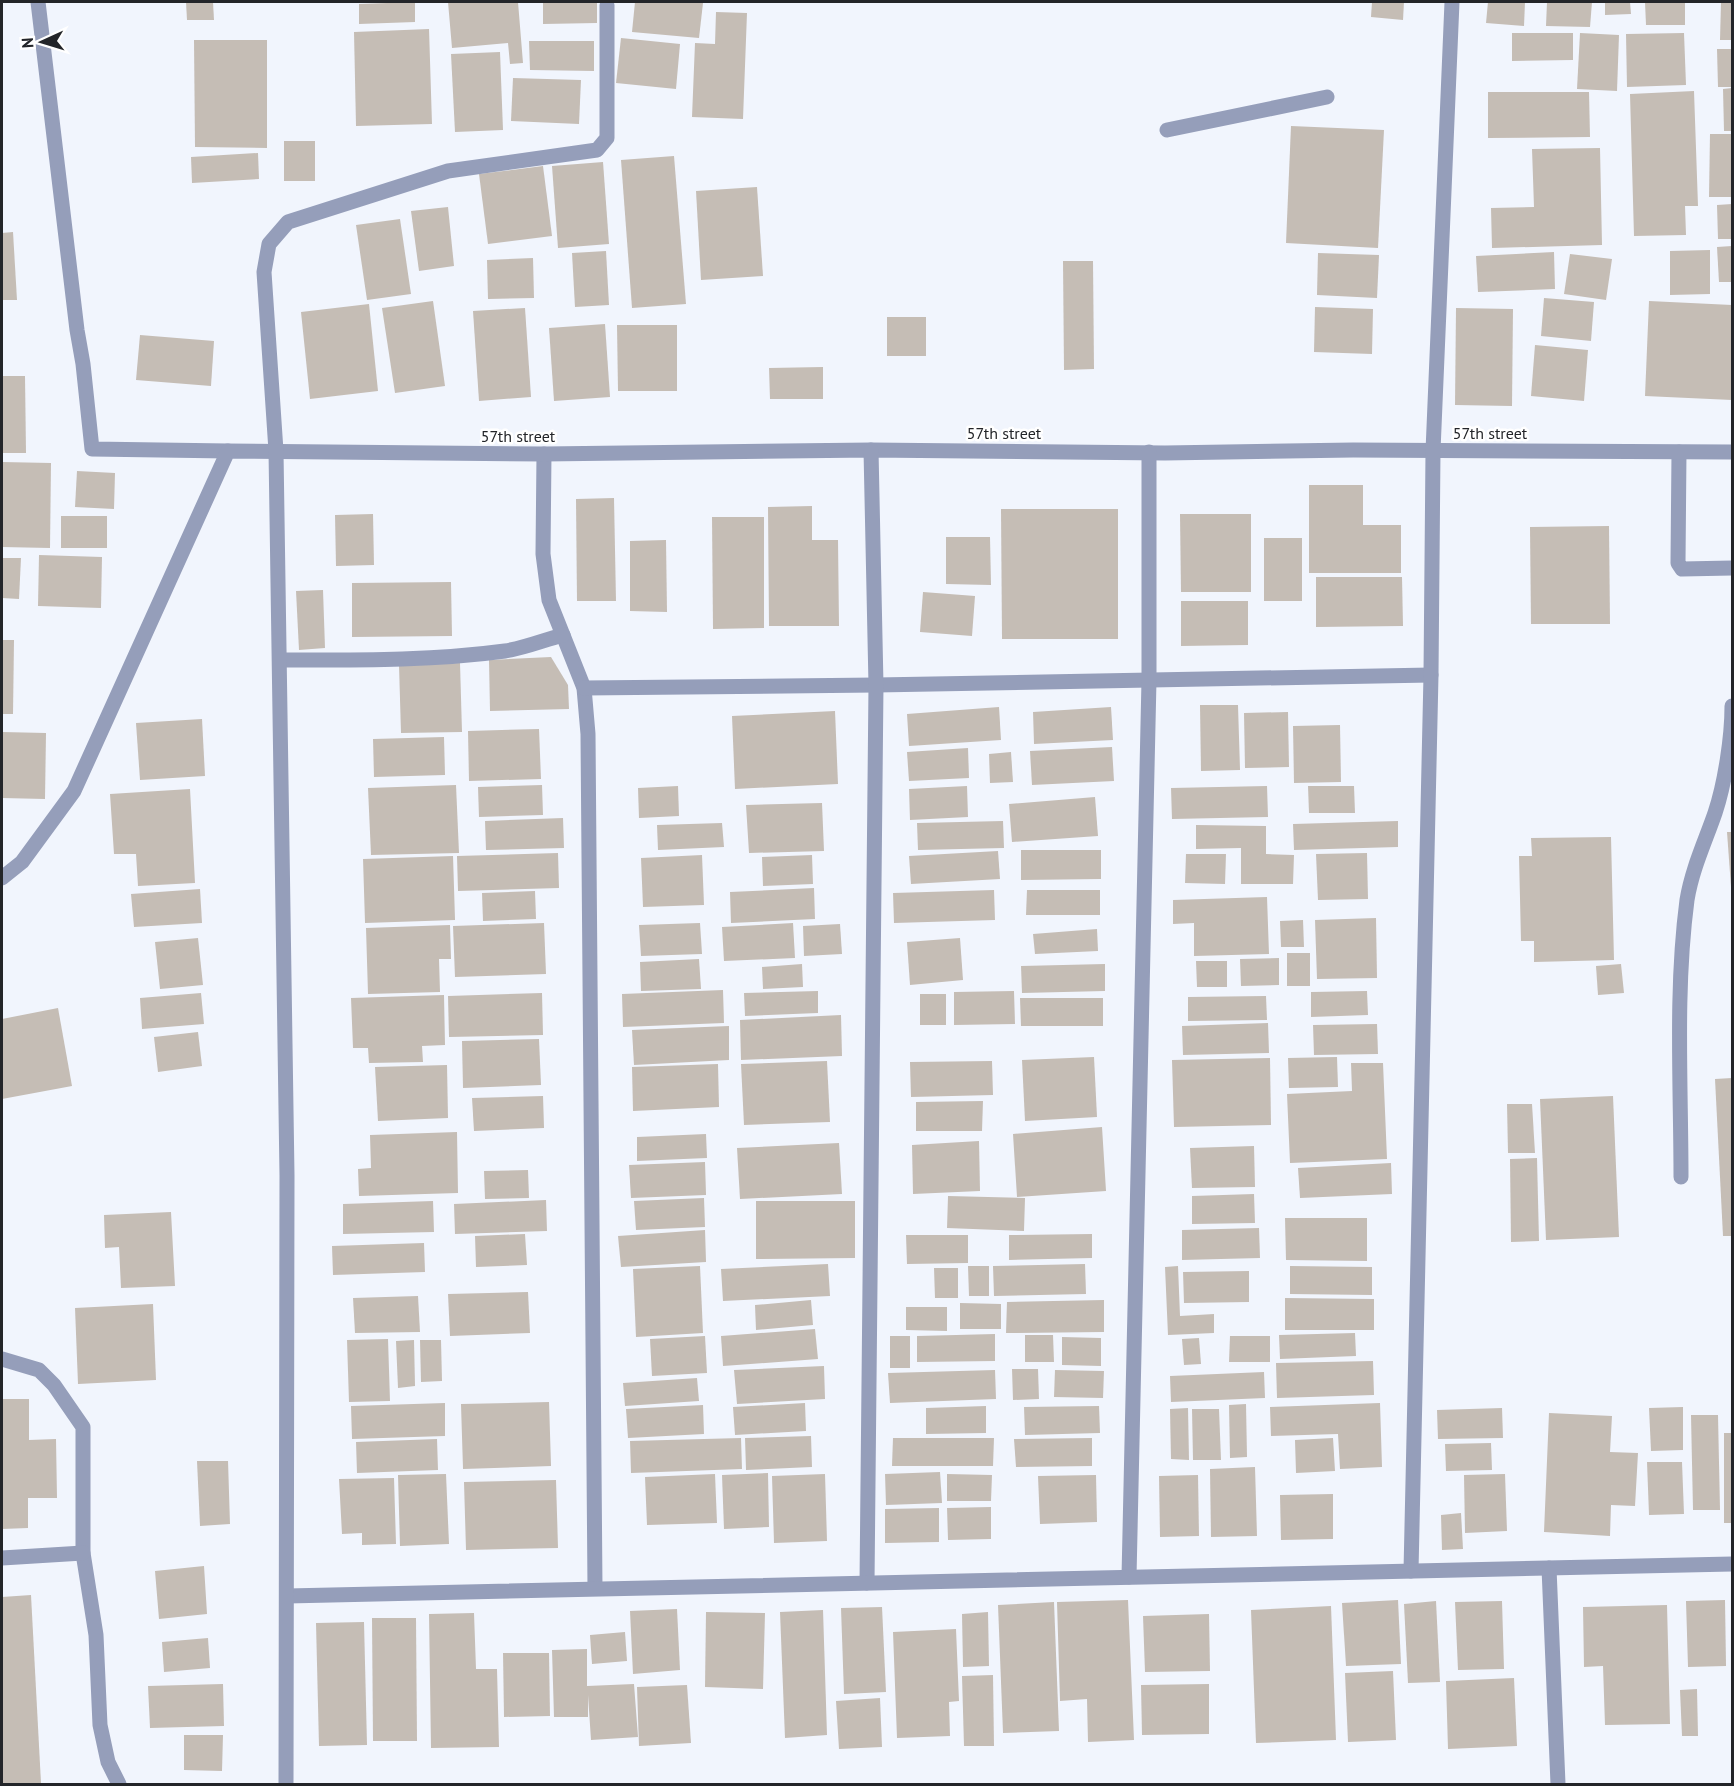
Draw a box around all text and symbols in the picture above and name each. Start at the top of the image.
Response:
north arrow [12,12,72,72]
text: N [17,37,37,49]
street label: 57th street [967,423,1042,443]
street label: 57th street [1453,423,1528,443]
street label: 57th street [481,426,556,446]

